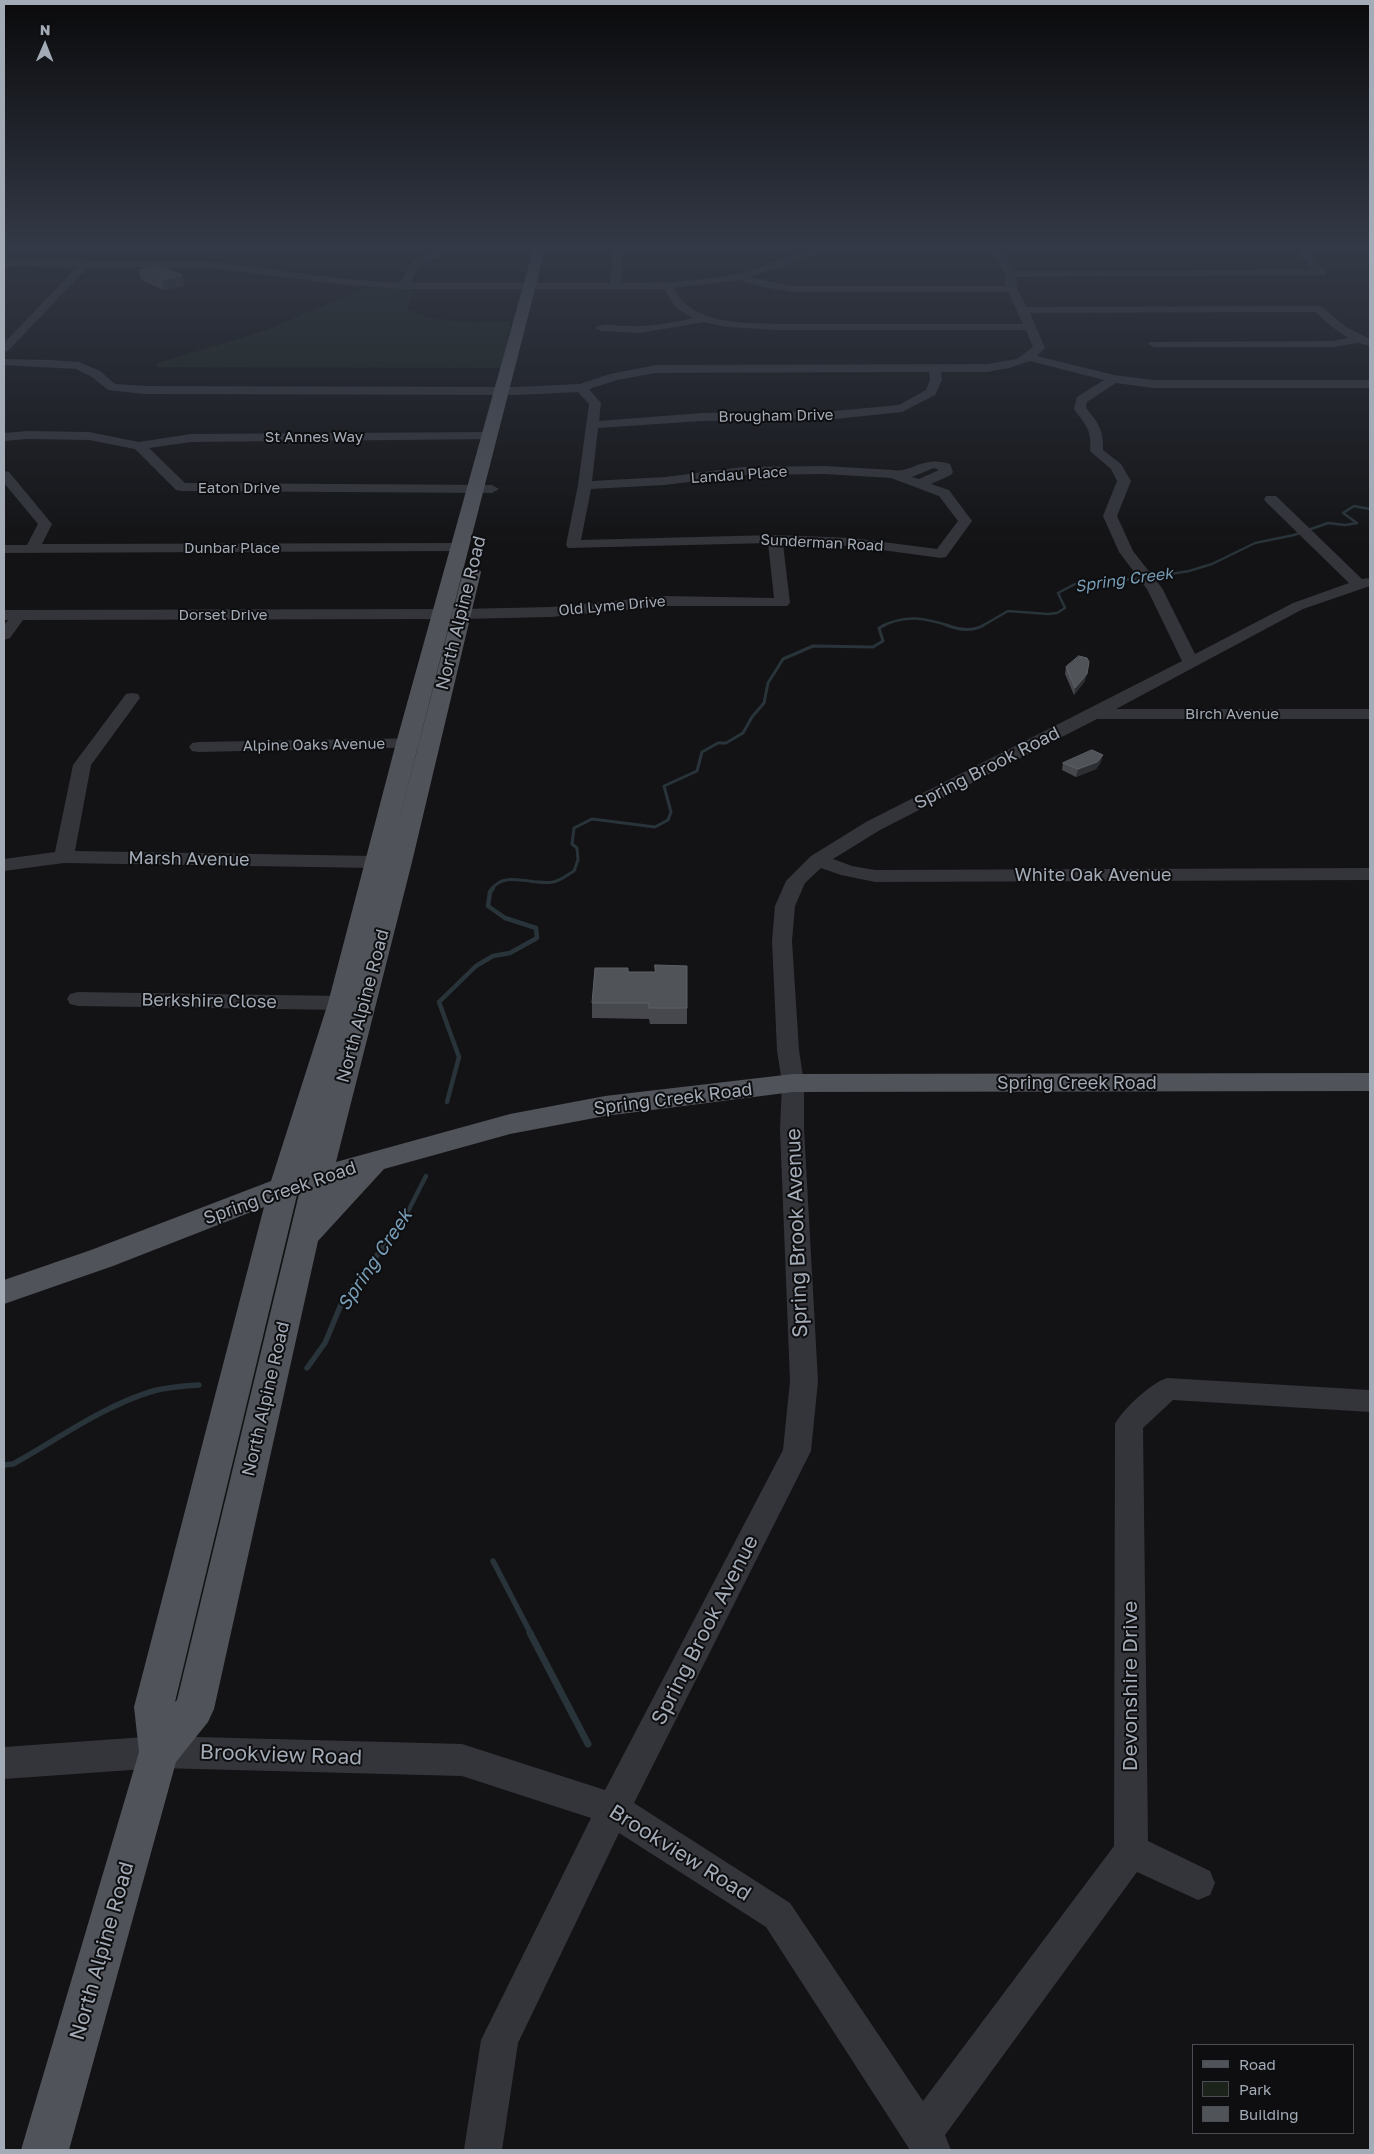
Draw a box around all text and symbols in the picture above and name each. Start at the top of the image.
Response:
north arrow [20,20,70,70]
text: N [40,21,51,38]
street label: Brougham Drive [718,406,834,426]
street label: St Annes Way [265,428,363,446]
street label: Landau Place [690,463,788,487]
street label: Eaton Drive [198,479,280,497]
street label: Sunderman Road [760,531,884,555]
street label: North Alpine Road [431,534,491,692]
street label: Dunbar Place [184,539,280,557]
water label: Spring Creek [1074,564,1174,596]
street label: Old Lyme Drive [558,592,666,620]
street label: Dorset Drive [179,606,267,624]
street label: Birch Avenue [1185,705,1279,723]
street label: Spring Brook Road [911,722,1063,814]
street label: Alpine Oaks Avenue [243,735,385,755]
street label: Marsh Avenue [128,847,250,871]
street label: White Oak Avenue [1014,864,1172,886]
street label: North Alpine Road [332,927,394,1085]
street label: Berkshire Close [141,989,277,1013]
street label: Spring Creek Road [997,1072,1157,1094]
street label: Spring Creek Road [592,1079,754,1119]
street label: Spring Brook Avenue [781,1128,813,1338]
street label: Spring Creek Road [201,1157,359,1229]
water label: Spring Creek [333,1205,417,1315]
street label: North Alpine Road [238,1320,294,1478]
street label: Spring Brook Avenue [646,1531,764,1729]
street label: Devonshire Drive [1117,1601,1143,1771]
street label: Brookview Road [199,1740,363,1770]
street label: Brookview Road [604,1799,756,1907]
street label: North Alpine Road [64,1859,140,2043]
legend [1192,2044,1354,2134]
text: Road [1239,2055,1276,2073]
text: Park [1239,2080,1271,2098]
text: Building [1239,2105,1299,2123]

